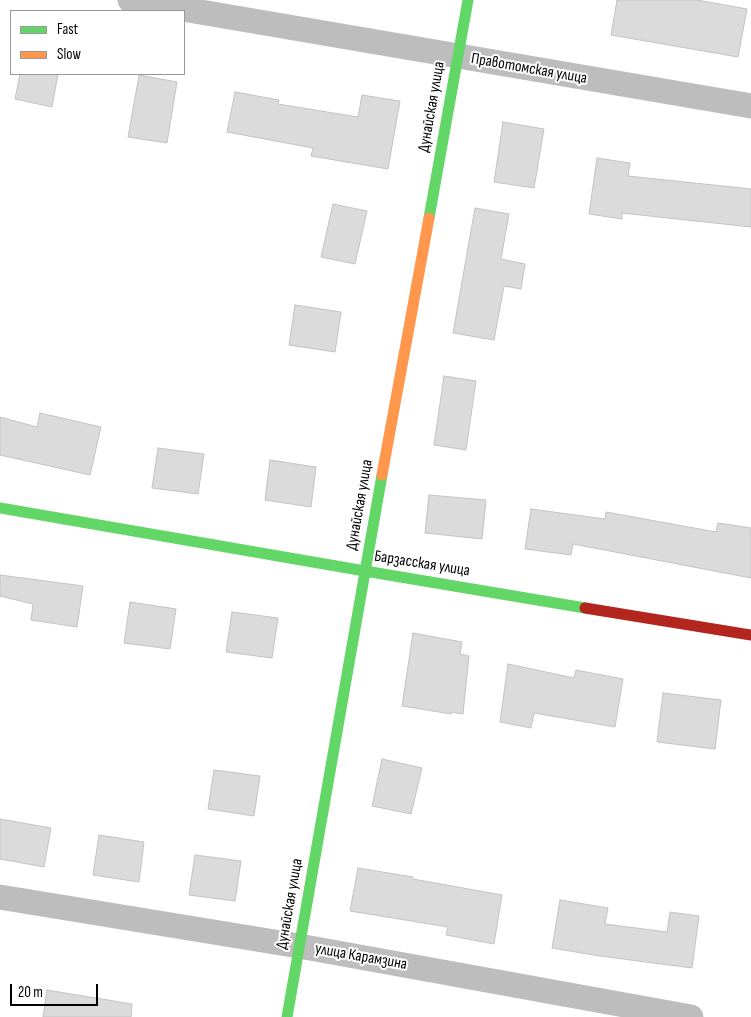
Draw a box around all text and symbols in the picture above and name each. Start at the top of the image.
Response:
legend [10,10,185,75]
text: Fast [57,20,78,39]
text: Slow [57,45,81,64]
street label: Правотомская улица [469,49,589,89]
street label: Дунайская улица [415,60,449,154]
street label: Дунайская улица [343,458,377,552]
street label: Барзасская улица [373,547,471,581]
street label: Дунайская улица [273,857,307,951]
street label: улица Карамзина [314,939,408,975]
scale bar [12,974,100,1006]
text: 20 m [18,983,43,1002]

